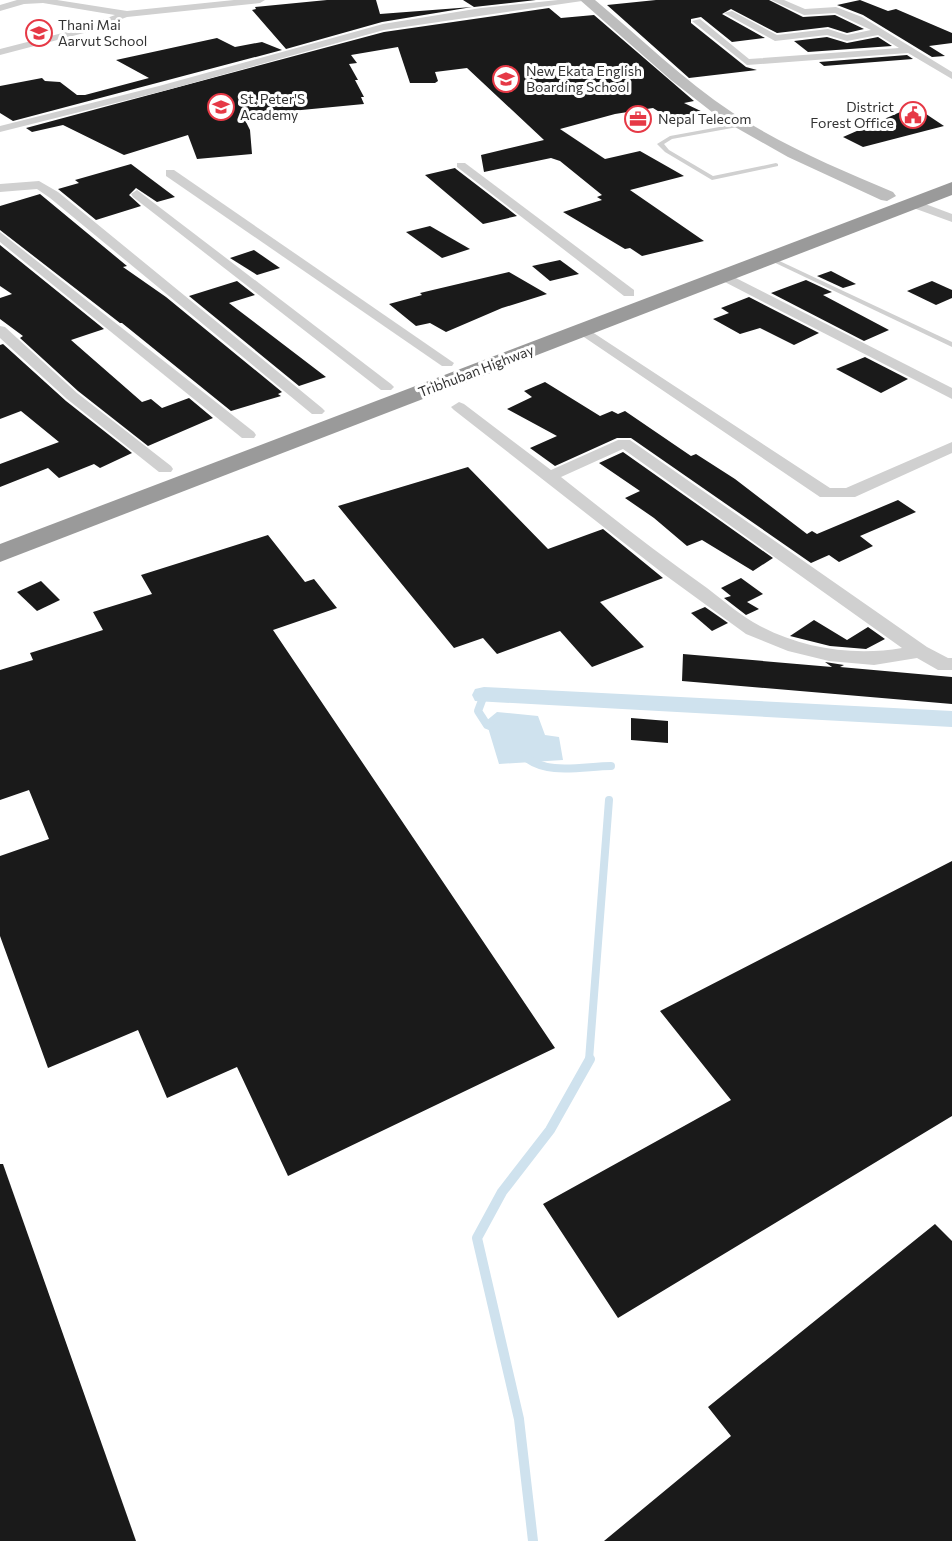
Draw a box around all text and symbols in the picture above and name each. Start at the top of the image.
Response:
place label: Thani Mai Aarvut School [58,16,147,49]
school or university icon: Thani Mai Aarvut School [24,18,54,48]
place label: New Ekata English Boarding School [526,62,642,95]
school or university icon: New Ekata English Boarding School [491,64,521,94]
place label: St. Peter'S Academy [240,90,305,123]
school or university icon: St. Peter'S Academy [206,92,236,122]
place label: District Forest Office [810,98,894,131]
public building icon: District Forest Office [898,100,928,130]
office icon: Nepal Telecom [623,104,653,134]
place label: Nepal Telecom [658,110,752,127]
street label: Tribhuban Highway [416,341,536,400]

